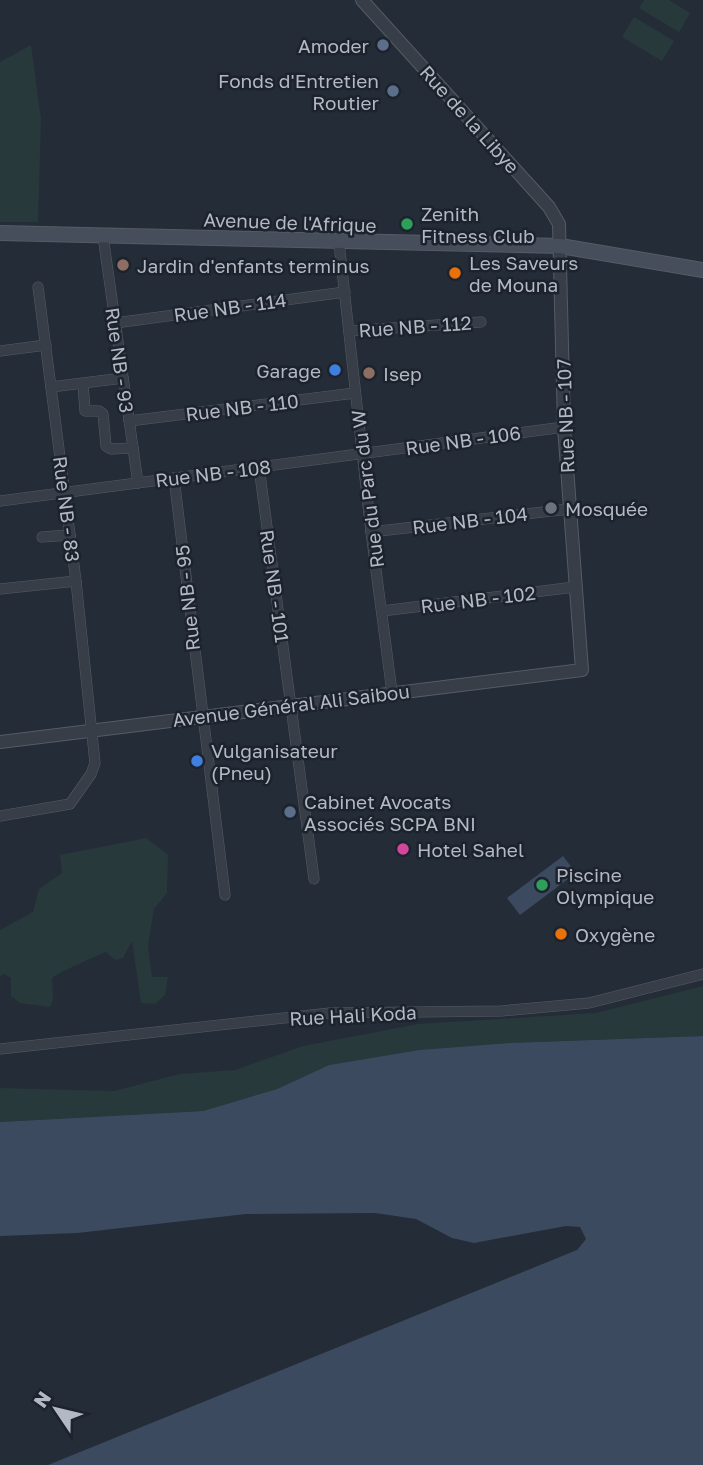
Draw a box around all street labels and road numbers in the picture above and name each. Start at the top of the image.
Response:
street label: Rue de la Libye [416,60,524,178]
street label: Avenue de l'Afrique [203,207,377,237]
street label: Rue NB - 114 [172,288,288,326]
street label: Rue NB - 93 [101,306,139,414]
street label: Rue NB - 112 [358,311,472,341]
street label: Rue NB - 107 [552,358,578,474]
street label: Rue NB - 110 [184,389,300,425]
street label: Rue du Parc du W [346,409,388,569]
street label: Rue NB - 106 [404,421,522,459]
street label: Rue NB - 83 [49,455,85,563]
street label: Rue NB - 108 [154,455,272,491]
street label: Rue NB - 104 [411,502,529,538]
street label: Rue NB - 101 [256,528,294,644]
street label: Rue NB - 95 [170,544,204,652]
street label: Rue NB - 102 [419,581,537,617]
street label: Avenue Général Ali Saibou [171,679,411,731]
street label: Rue Hali Koda [289,1000,417,1030]

